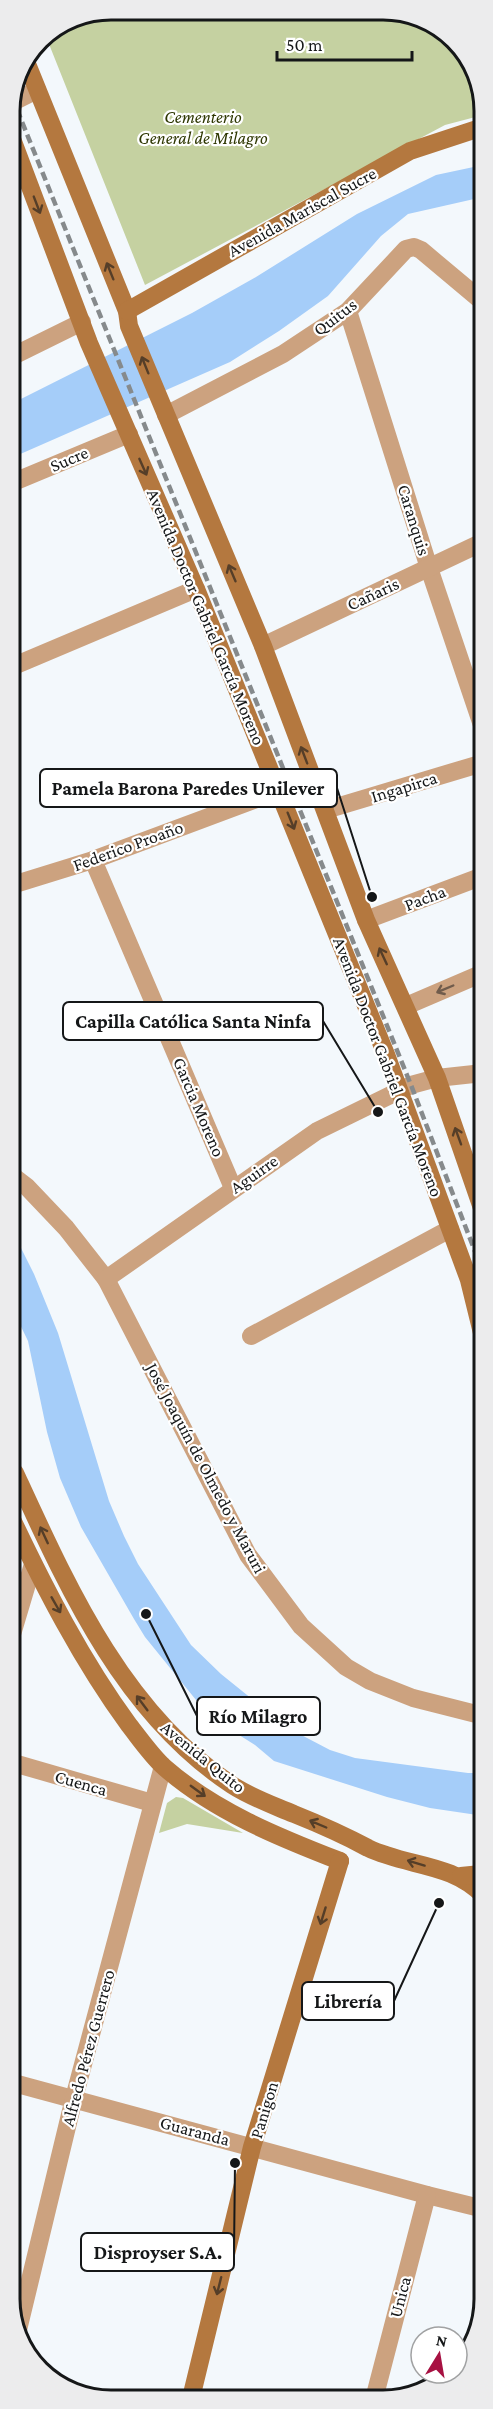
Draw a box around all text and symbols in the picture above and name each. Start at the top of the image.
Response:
scale bar [277,24,412,62]
text: 50 m [286,35,323,55]
park label: Cementerio General de Milagro [138,107,268,148]
street label: Avenida Mariscal Sucre [224,163,380,261]
one-way arrow [33,196,44,214]
one-way arrow [104,263,115,281]
street label: Quitus [309,294,361,340]
one-way arrow [139,356,150,374]
street label: Sucre [47,442,91,476]
one-way arrow [138,457,149,476]
street label: Caranquis [394,482,434,558]
street label: Avenida Doctor Gabriel García Moreno [143,486,269,748]
one-way arrow [226,565,237,583]
street label: Cañaris [344,573,402,615]
one-way arrow [298,746,309,764]
street label: Ingapirca [369,767,439,807]
callout: Pamela Barona Paredes Unilever [40,769,337,807]
text: Pamela Barona Paredes Unilever [52,777,324,799]
one-way arrow [286,812,297,830]
street label: Federico Proaño [70,817,186,875]
street label: Pacha [402,881,448,915]
street label: Avenida Doctor Gabriel García Moreno [329,934,447,1200]
one-way arrow [376,947,388,965]
one-way arrow [436,984,454,996]
callout: Capilla Católica Santa Ninfa [63,1002,323,1040]
text: Capilla Católica Santa Ninfa [75,1010,311,1032]
street label: Garcia Moreno [169,1054,229,1160]
one-way arrow [451,1127,462,1145]
street label: Aguirre [226,1150,282,1198]
street label: José Joaquín de Olmedo y Maruri [141,1358,270,1577]
one-way arrow [38,1527,50,1545]
one-way arrow [51,1595,62,1613]
one-way arrow [136,1696,149,1712]
callout: Río Milagro [197,1697,320,1735]
text: Río Milagro [208,1705,308,1727]
street label: Avenida Quito [157,1717,249,1797]
street label: Cuenca [53,1766,109,1800]
one-way arrow [189,1785,205,1797]
one-way arrow [309,1818,327,1829]
one-way arrow [407,1857,426,1868]
one-way arrow [317,1907,328,1926]
street label: Alfredo Pérez Guerrero [57,1967,119,2129]
callout: Librería [302,1982,394,2020]
text: Librería [314,1990,382,2012]
street label: Panigon [246,2079,282,2141]
street label: Guaranda [158,2112,232,2150]
callout: Disproyser S.A. [81,2233,234,2271]
text: Disproyser S.A. [94,2241,222,2263]
street label: Unica [385,2274,415,2320]
one-way arrow [212,2276,224,2295]
north arrow [409,2325,469,2385]
text: N [435,2331,449,2350]

